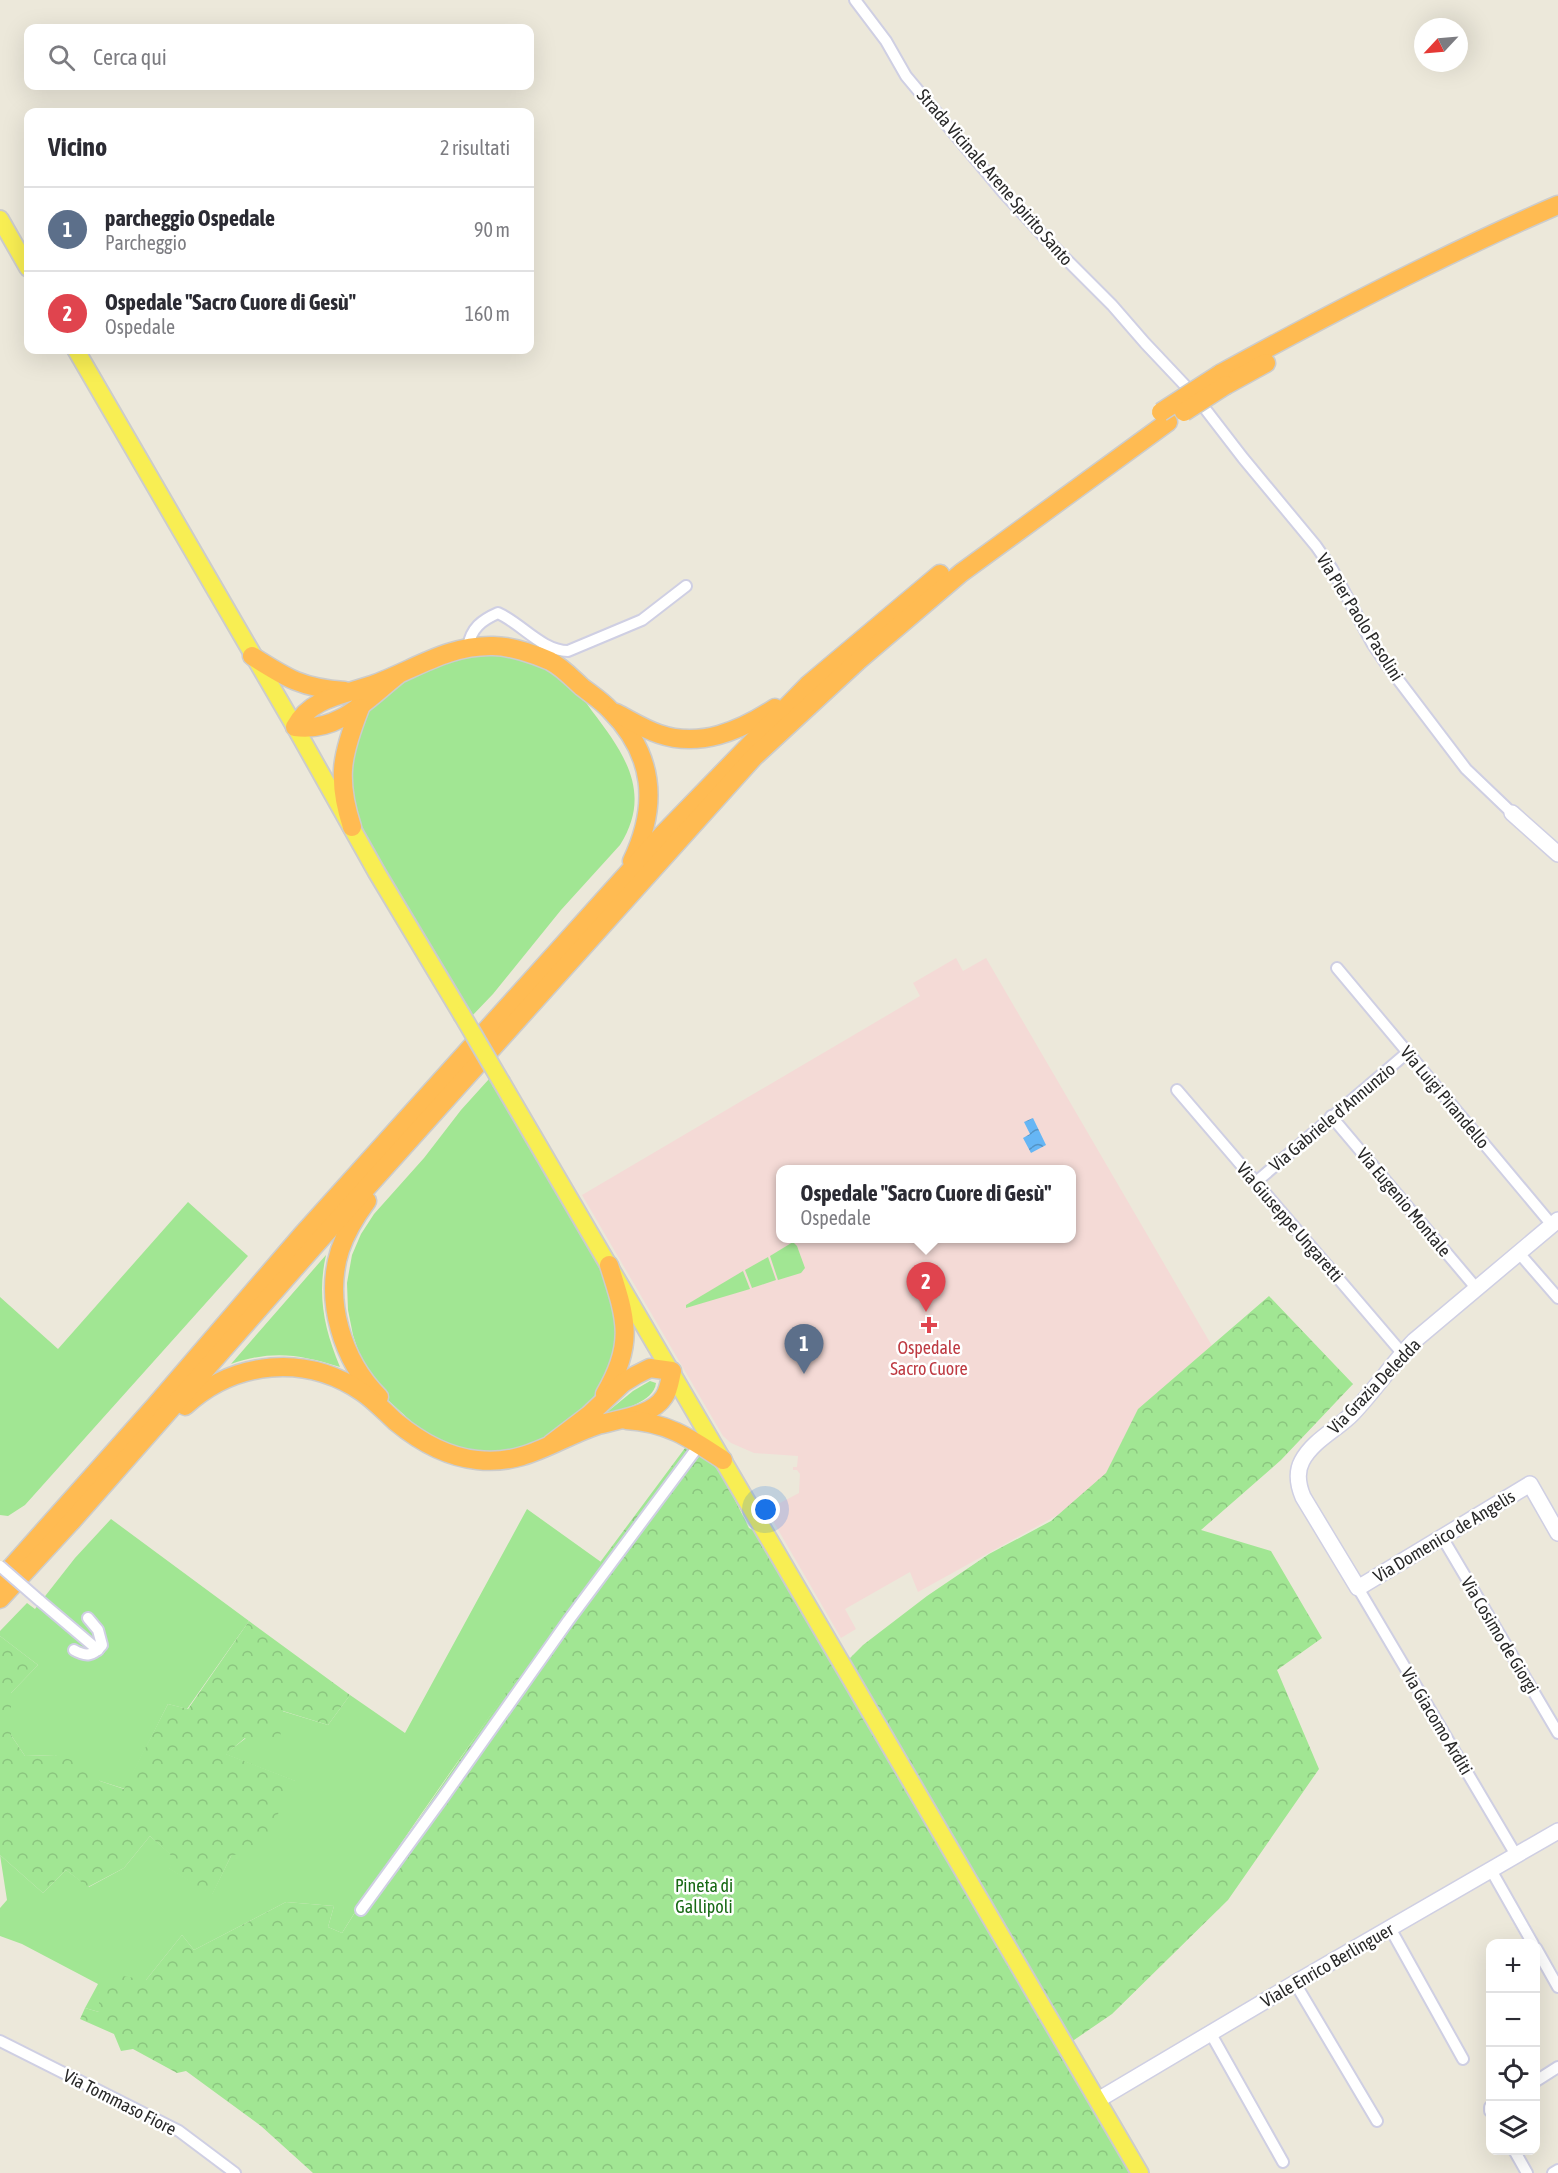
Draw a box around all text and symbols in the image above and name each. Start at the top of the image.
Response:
north arrow [1414,18,1468,72]
search box [24,24,534,90]
icon: search [45,41,78,74]
text: Cerca qui [93,44,167,70]
street label: Strada Vicinale Arene Spirito Santo [913,84,1077,270]
text: Vicino [48,132,107,162]
text: 2 risultati [440,136,510,159]
text: parcheggio Ospedale [105,205,275,231]
text: 1 [63,218,72,241]
text: 90 m [474,218,510,241]
text: Parcheggio [105,231,187,254]
text: Ospedale "Sacro Cuore di Gesù" [105,289,356,315]
text: 2 [63,302,72,325]
text: 160 m [465,302,510,325]
text: Ospedale [105,315,175,338]
street label: Via Pier Paolo Pasolini [1312,549,1408,685]
street label: Via Luigi Pirandello [1396,1042,1494,1152]
street label: Via Gabriele d'Annunzio [1265,1058,1399,1176]
street label: Via Eugenio Montale [1353,1144,1455,1260]
street label: Via Giuseppe Ungaretti [1232,1158,1348,1286]
popup [776,1165,1076,1243]
text: Ospedale "Sacro Cuore di Gesù" [801,1180,1051,1206]
text: Ospedale [801,1206,871,1229]
pin: 2 [906,1262,946,1312]
marker: Ospedale Sacro Cuore [920,1316,938,1334]
pin: 1 [784,1324,824,1374]
street label: Via Grazia Deledda [1323,1334,1425,1438]
place label: Ospedale Sacro Cuore [890,1337,968,1379]
street label: Via Domenico de Angelis [1369,1485,1519,1587]
your location [751,1495,780,1524]
street label: Via Cosimo de Giorgi [1457,1573,1543,1697]
street label: Via Giacomo Arditi [1397,1664,1477,1778]
park label: Pineta di Gallipoli [675,1875,733,1917]
street label: Viale Enrico Berlinguer [1257,1918,1398,2011]
map controls [1486,1939,1540,2155]
button: + [1486,1939,1540,1993]
button: − [1486,1993,1540,2047]
button: locate [1486,2047,1540,2101]
street label: Via Tommaso Fiore [60,2065,180,2139]
button: layers [1486,2101,1540,2155]

